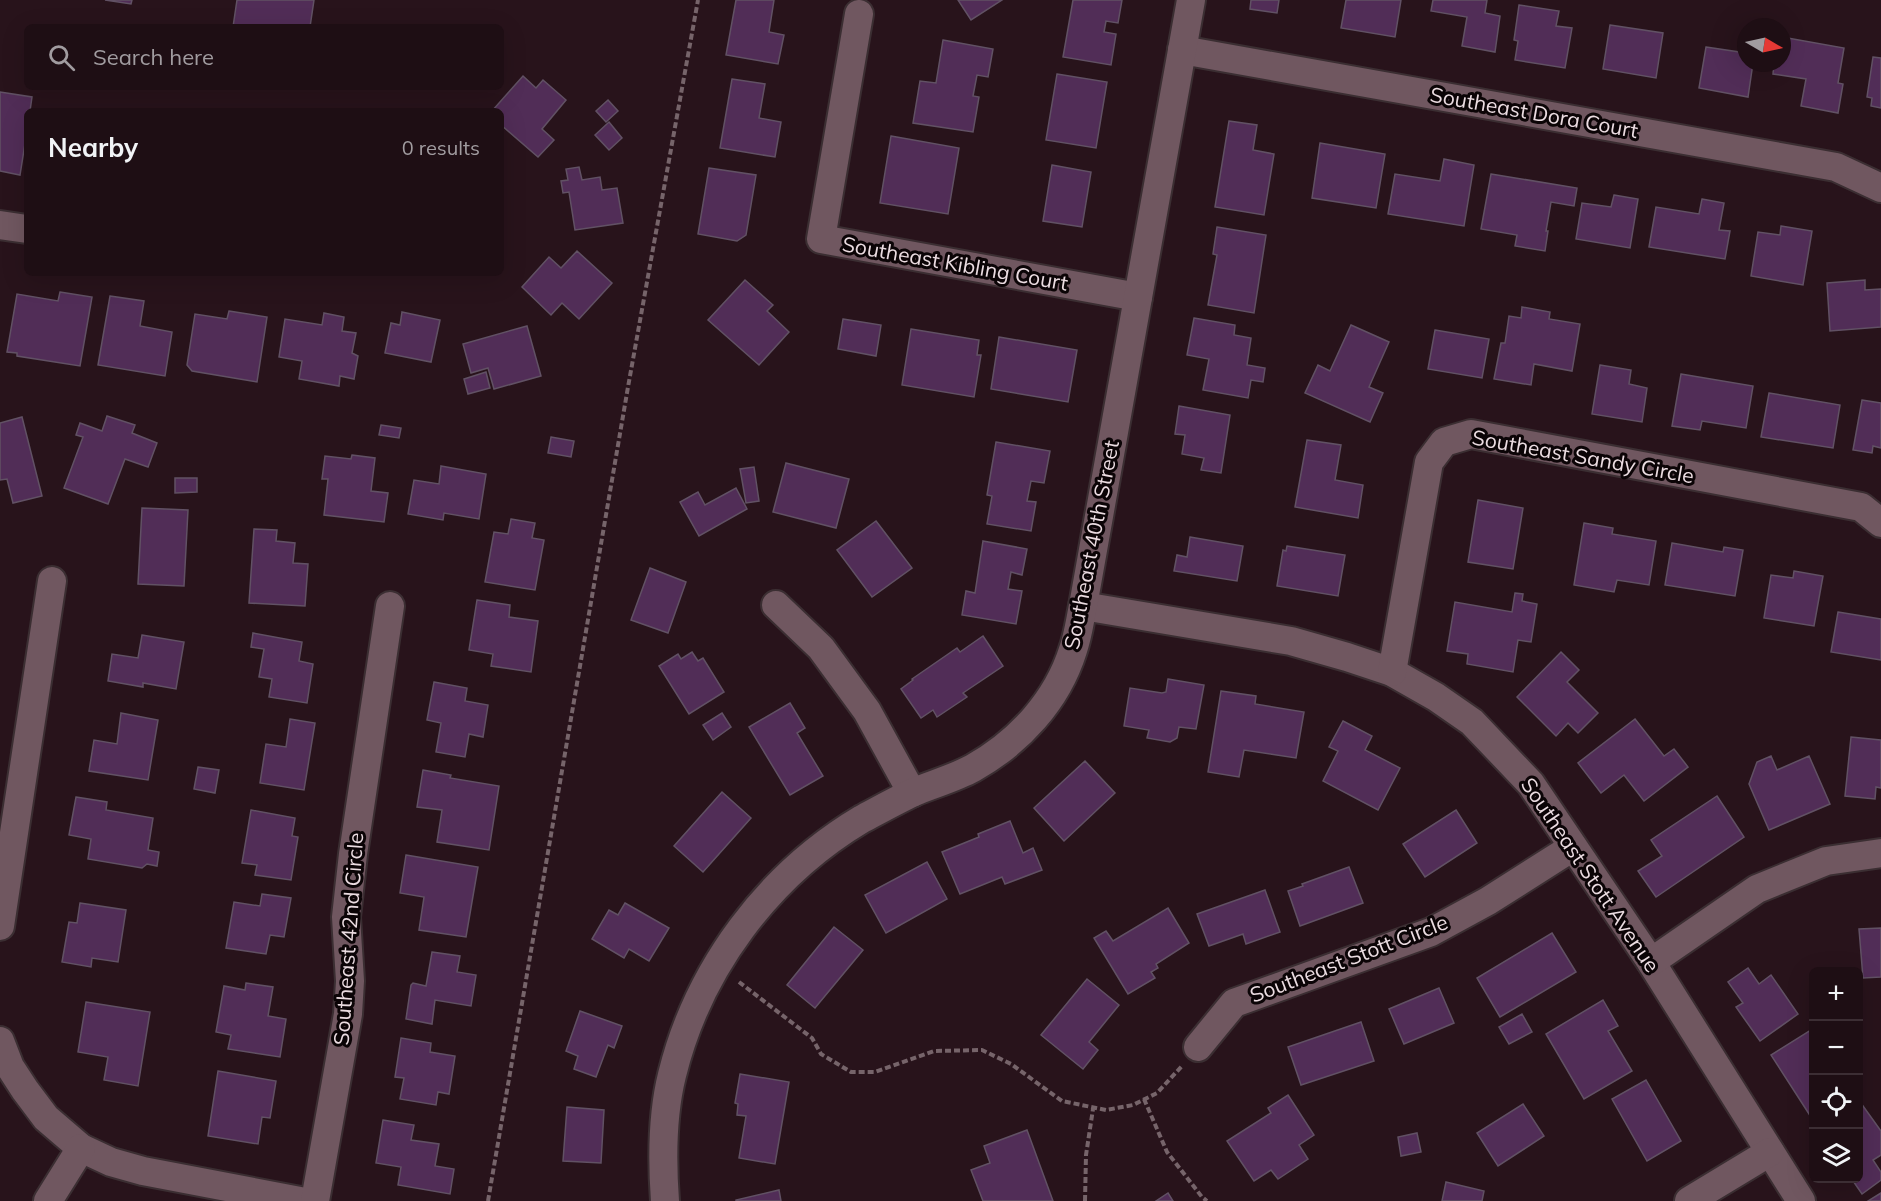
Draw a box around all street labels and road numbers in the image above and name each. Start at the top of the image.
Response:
street label: Southeast Dora Court [1428,81,1640,143]
street label: Southeast Kibling Court [840,230,1070,296]
street label: Southeast Sandy Circle [1470,424,1696,488]
street label: Southeast 40th Street [1058,438,1124,652]
street label: Southeast Stott Avenue [1516,772,1666,977]
street label: Southeast 42nd Circle [328,832,368,1046]
street label: Southeast Stott Circle [1246,908,1451,1008]

